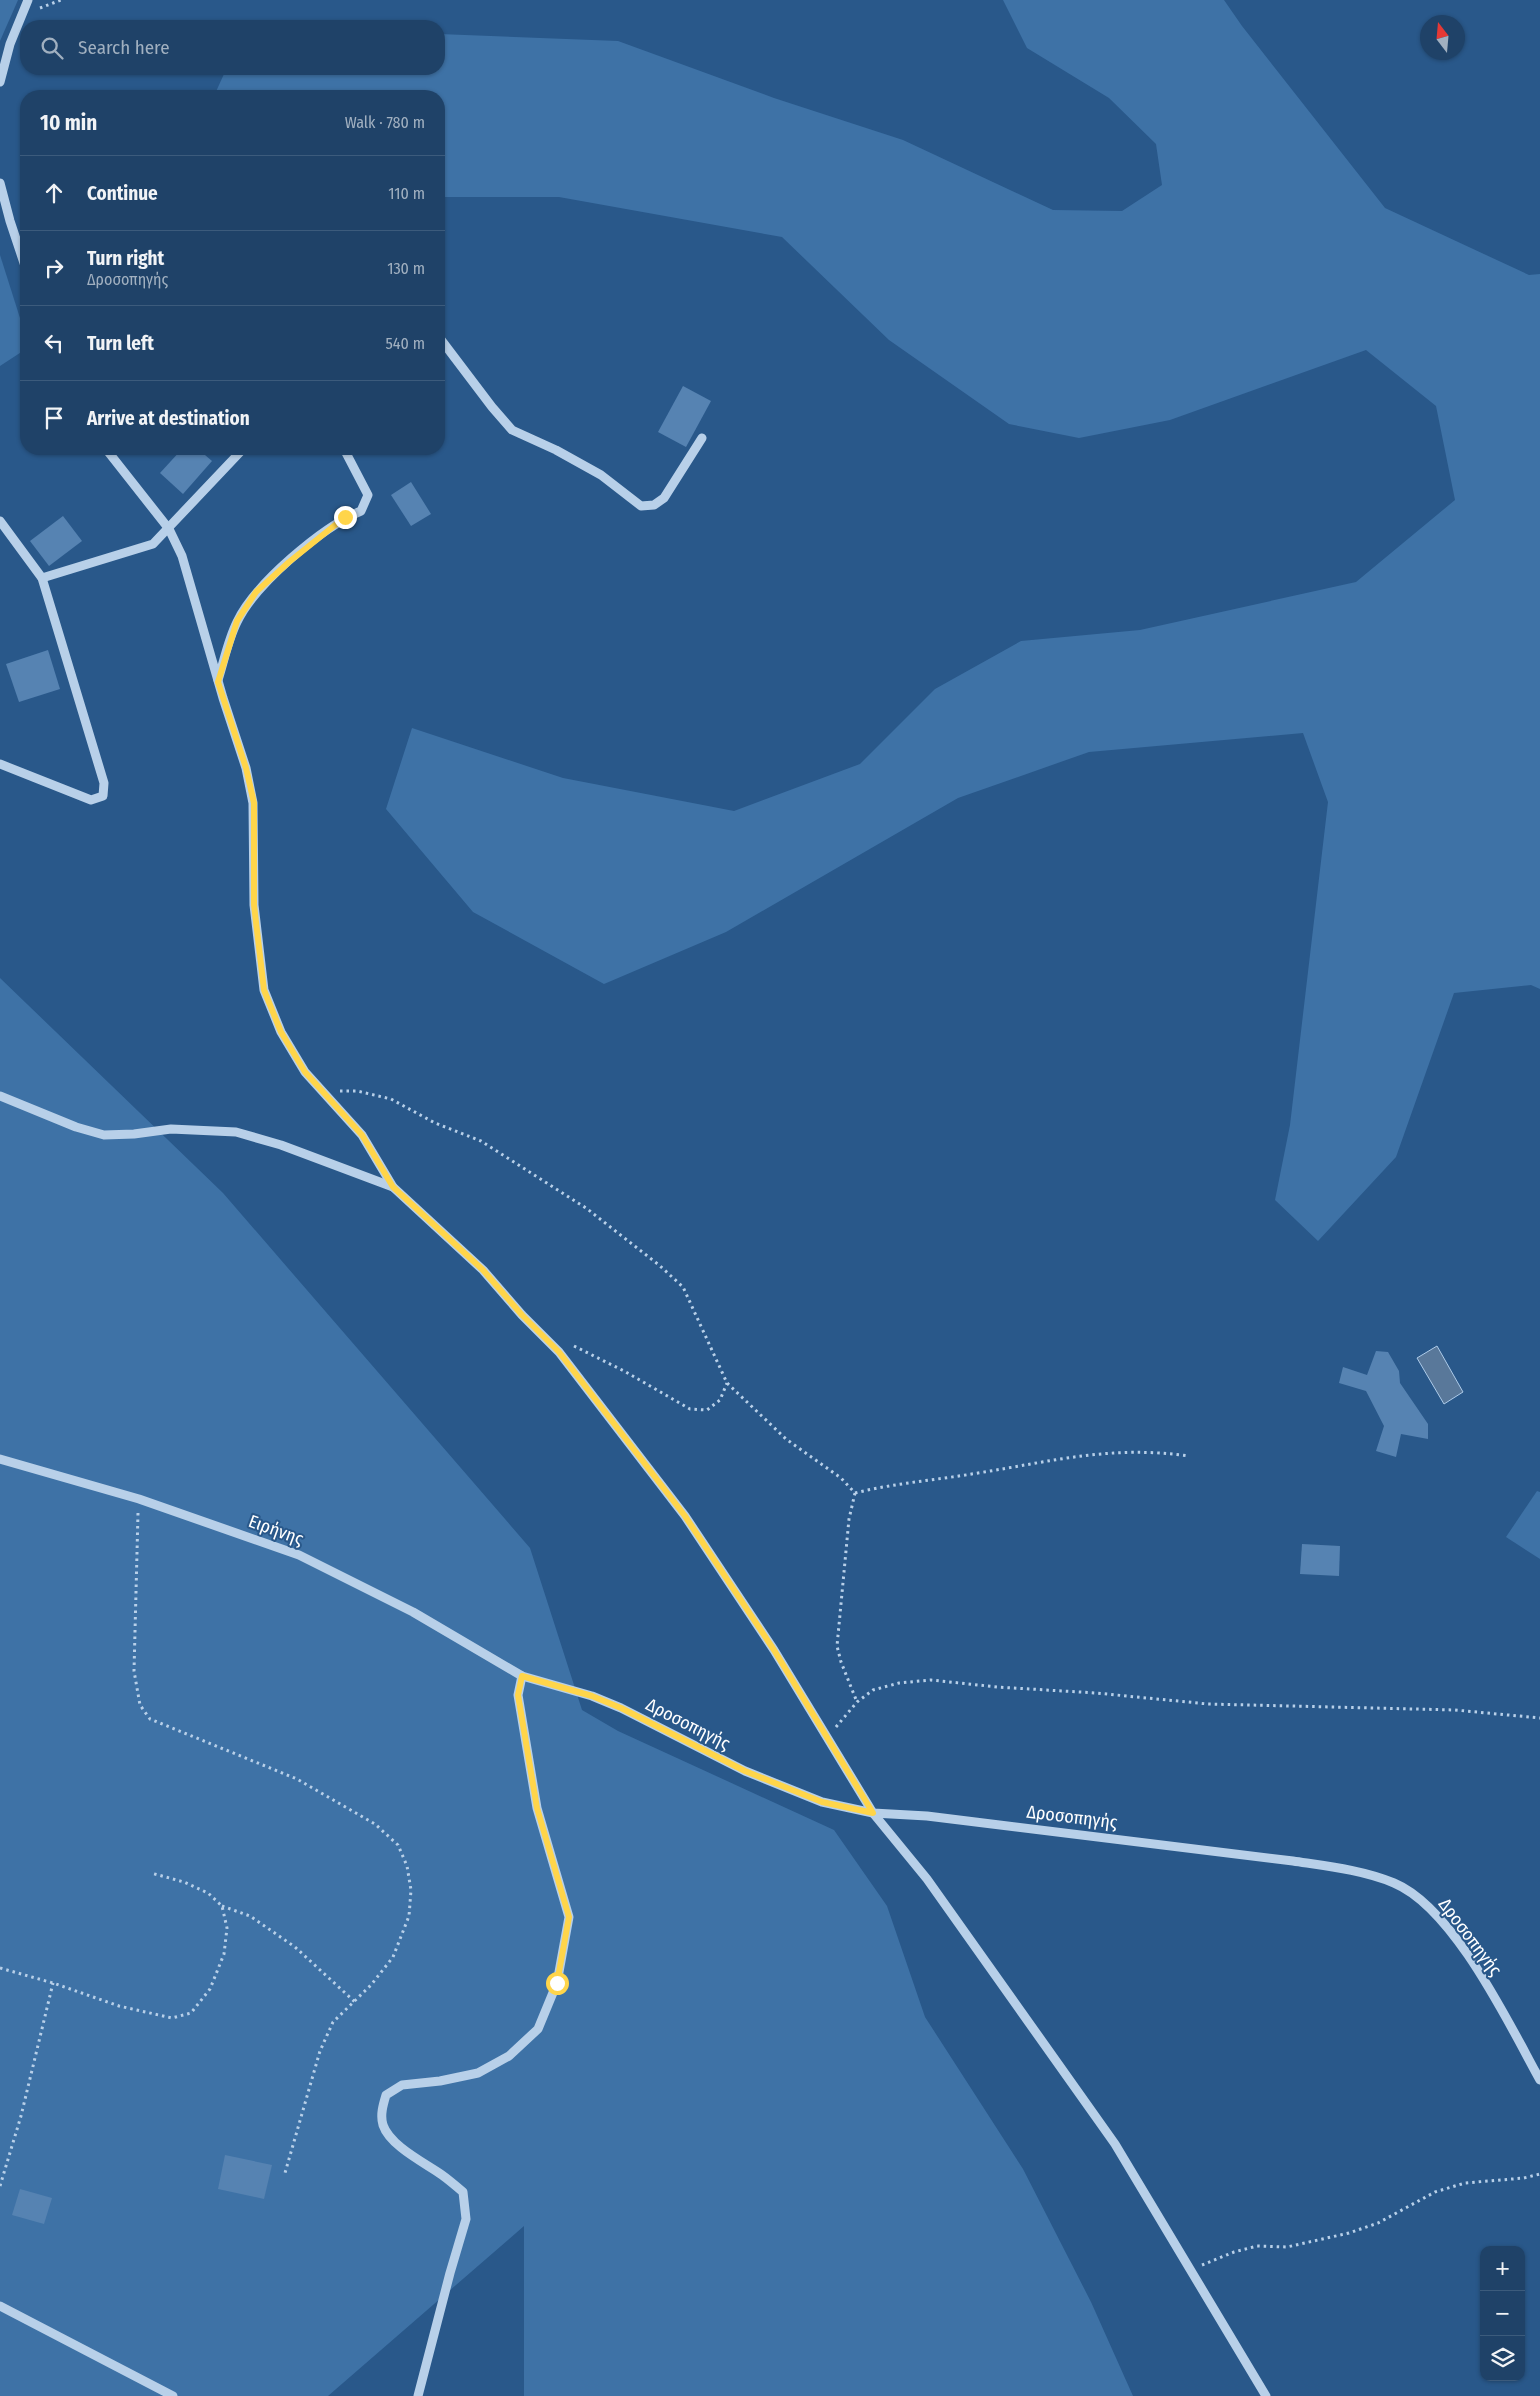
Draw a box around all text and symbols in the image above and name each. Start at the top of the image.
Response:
north arrow [1420,15,1465,60]
search box [20,20,445,75]
icon: search [38,34,66,62]
text: Search here [78,36,170,59]
text: 10 min [40,110,97,136]
text: Walk · 780 m [345,113,425,132]
icon: ahead [40,179,68,207]
text: Continue [87,182,158,205]
text: 110 m [388,184,425,203]
text: Turn right [87,247,164,270]
icon: right [40,254,68,282]
text: 130 m [387,259,425,278]
text: Δροσοπηγής [87,270,168,289]
icon: left [40,329,68,357]
text: Turn left [87,332,154,355]
text: 540 m [386,334,425,353]
icon: arrive [40,404,68,432]
text: Arrive at destination [87,407,250,430]
route end [334,506,357,529]
street label: Ειρήνης [246,1510,307,1550]
street label: Δροσοπηγής [642,1693,734,1755]
street label: Δροσοπηγής [1025,1801,1119,1834]
street label: Δροσοπηγής [1434,1894,1507,1980]
route start [546,1972,569,1995]
map controls [1480,2246,1525,2381]
button: + [1480,2246,1525,2291]
button: − [1480,2291,1525,2336]
button: layers [1480,2336,1525,2381]

